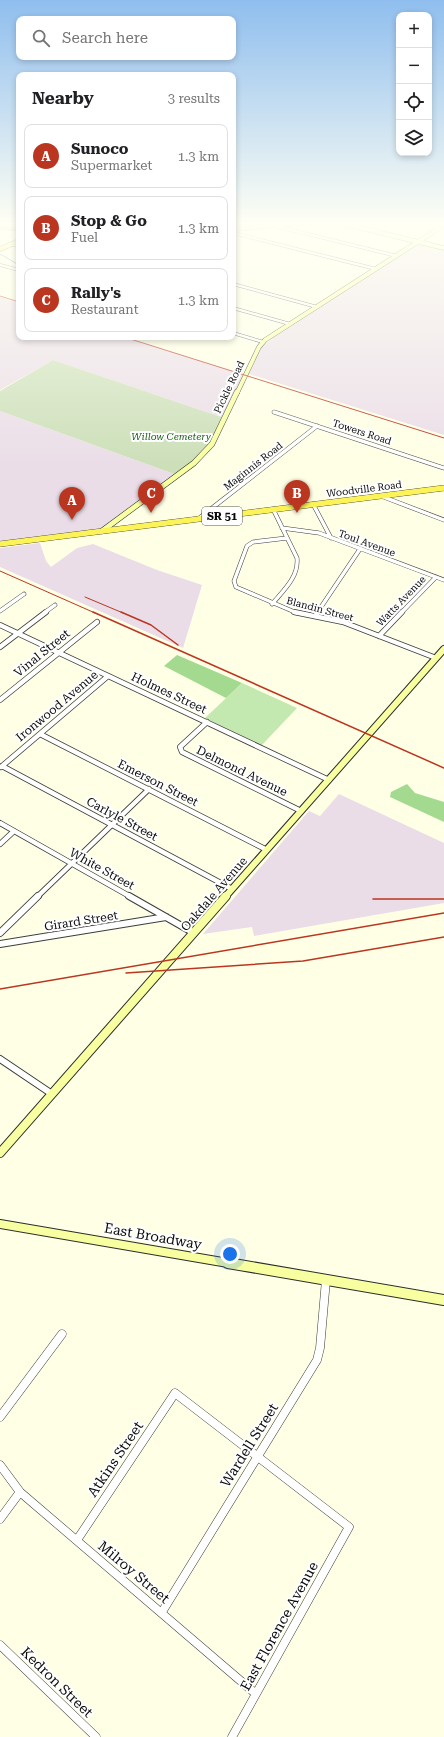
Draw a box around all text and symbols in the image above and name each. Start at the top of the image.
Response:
map controls [396,12,432,156]
button: + [396,12,432,48]
search box [16,16,236,60]
icon: search [30,27,52,49]
text: Search here [62,29,148,47]
button: − [396,48,432,84]
button: locate [396,84,432,120]
text: Nearby [32,88,94,108]
text: 3 results [168,91,220,106]
button: layers [396,120,432,156]
text: Sunoco [71,140,128,158]
text: A [41,149,51,164]
text: 1.3 km [178,149,219,164]
text: Supermarket [71,158,152,173]
text: Stop & Go [71,212,147,230]
text: B [41,221,51,236]
text: 1.3 km [178,221,219,236]
text: Fuel [71,230,98,245]
text: Rally's [71,284,121,302]
text: C [41,293,51,308]
text: 1.3 km [178,293,219,308]
text: Restaurant [71,302,139,317]
street label: Pickle Road [212,358,247,415]
street label: Towers Road [331,417,394,447]
park label: Willow Cemetery [131,431,212,442]
street label: Maginnis Road [221,439,285,492]
street label: Woodville Road [326,479,403,499]
pin: C [138,480,164,513]
pin: B [284,480,310,513]
pin: A [59,487,85,520]
road number: SR 51 [202,507,242,525]
street label: Toul Avenue [337,528,397,559]
street label: Watts Avenue [374,573,428,628]
street label: Blandin Street [285,595,355,623]
street label: Vinal Street [11,626,73,680]
street label: Ironwood Avenue [13,667,101,744]
street label: Holmes Street [129,669,209,717]
street label: Delmond Avenue [194,743,290,799]
street label: Emerson Street [115,757,201,810]
street label: Carlyle Street [84,794,160,844]
street label: White Street [67,845,137,893]
street label: Oakdale Avenue [178,854,250,934]
street label: Girard Street [43,908,119,934]
street label: East Broadway [103,1220,204,1253]
your location [220,1244,240,1264]
street label: Wardell Street [217,1400,281,1490]
street label: Atkins Street [84,1418,146,1500]
street label: Milroy Street [95,1538,173,1606]
street label: East Florence Avenue [237,1558,321,1693]
street label: Kedron Street [18,1644,96,1720]

